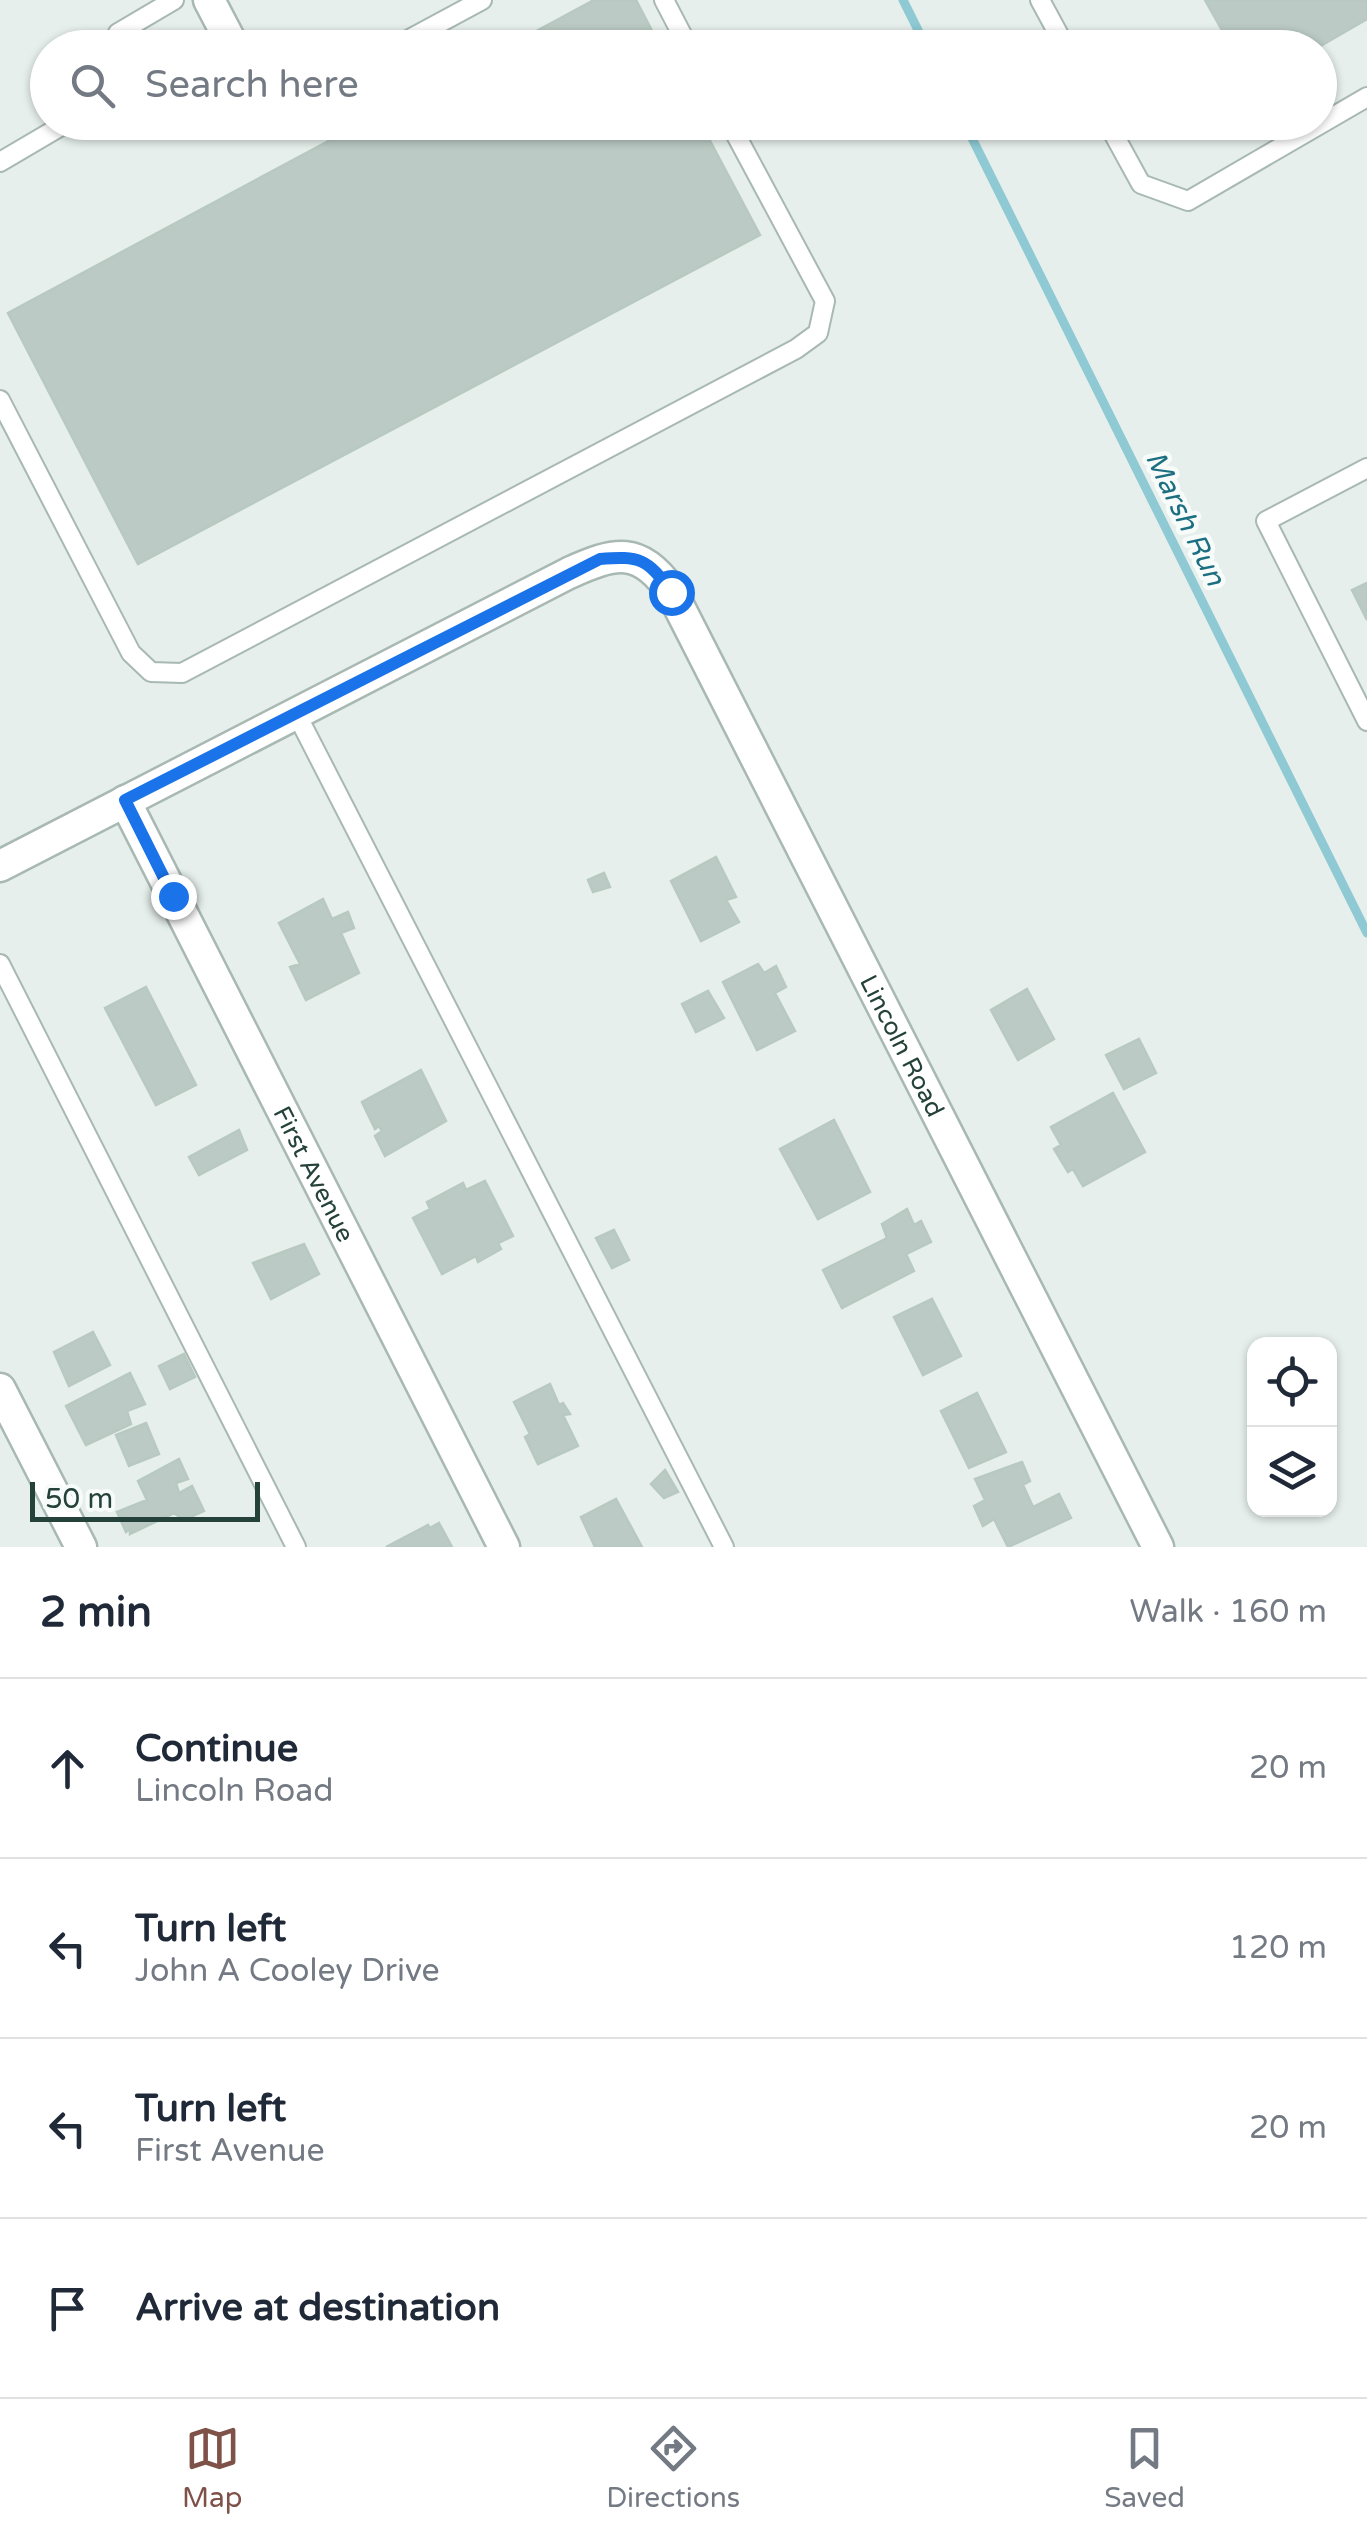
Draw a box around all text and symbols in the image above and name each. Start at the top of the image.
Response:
search box [30,30,1337,140]
icon: search [65,58,120,113]
text: Search here [145,62,359,108]
water label: Marsh Run [1138,446,1233,592]
route start [649,570,695,616]
route end [151,874,197,920]
street label: Lincoln Road [853,970,950,1122]
street label: First Avenue [266,1101,360,1247]
map controls [1247,1337,1337,1517]
button: locate [1247,1337,1337,1427]
button: layers [1247,1427,1337,1517]
scale bar [30,1477,260,1522]
text: 50 m [45,1482,113,1516]
text: 2 min [40,1587,152,1638]
text: Walk · 160 m [1130,1593,1327,1631]
text: Continue [135,1726,298,1772]
icon: ahead [40,1741,95,1796]
text: 20 m [1249,1749,1327,1787]
text: Lincoln Road [135,1772,333,1810]
text: Turn left [135,1906,286,1952]
icon: left [40,1921,95,1976]
text: 120 m [1229,1929,1327,1967]
text: John A Cooley Drive [135,1952,440,1990]
text: Turn left [135,2086,286,2132]
icon: left [40,2101,95,2156]
text: 20 m [1249,2109,1327,2147]
text: First Avenue [135,2132,325,2170]
icon: arrive [40,2281,95,2336]
text: Arrive at destination [135,2285,500,2331]
tab: Map [182,2421,242,2515]
tab: Directions [606,2421,740,2515]
tab: Saved [1104,2421,1185,2515]

